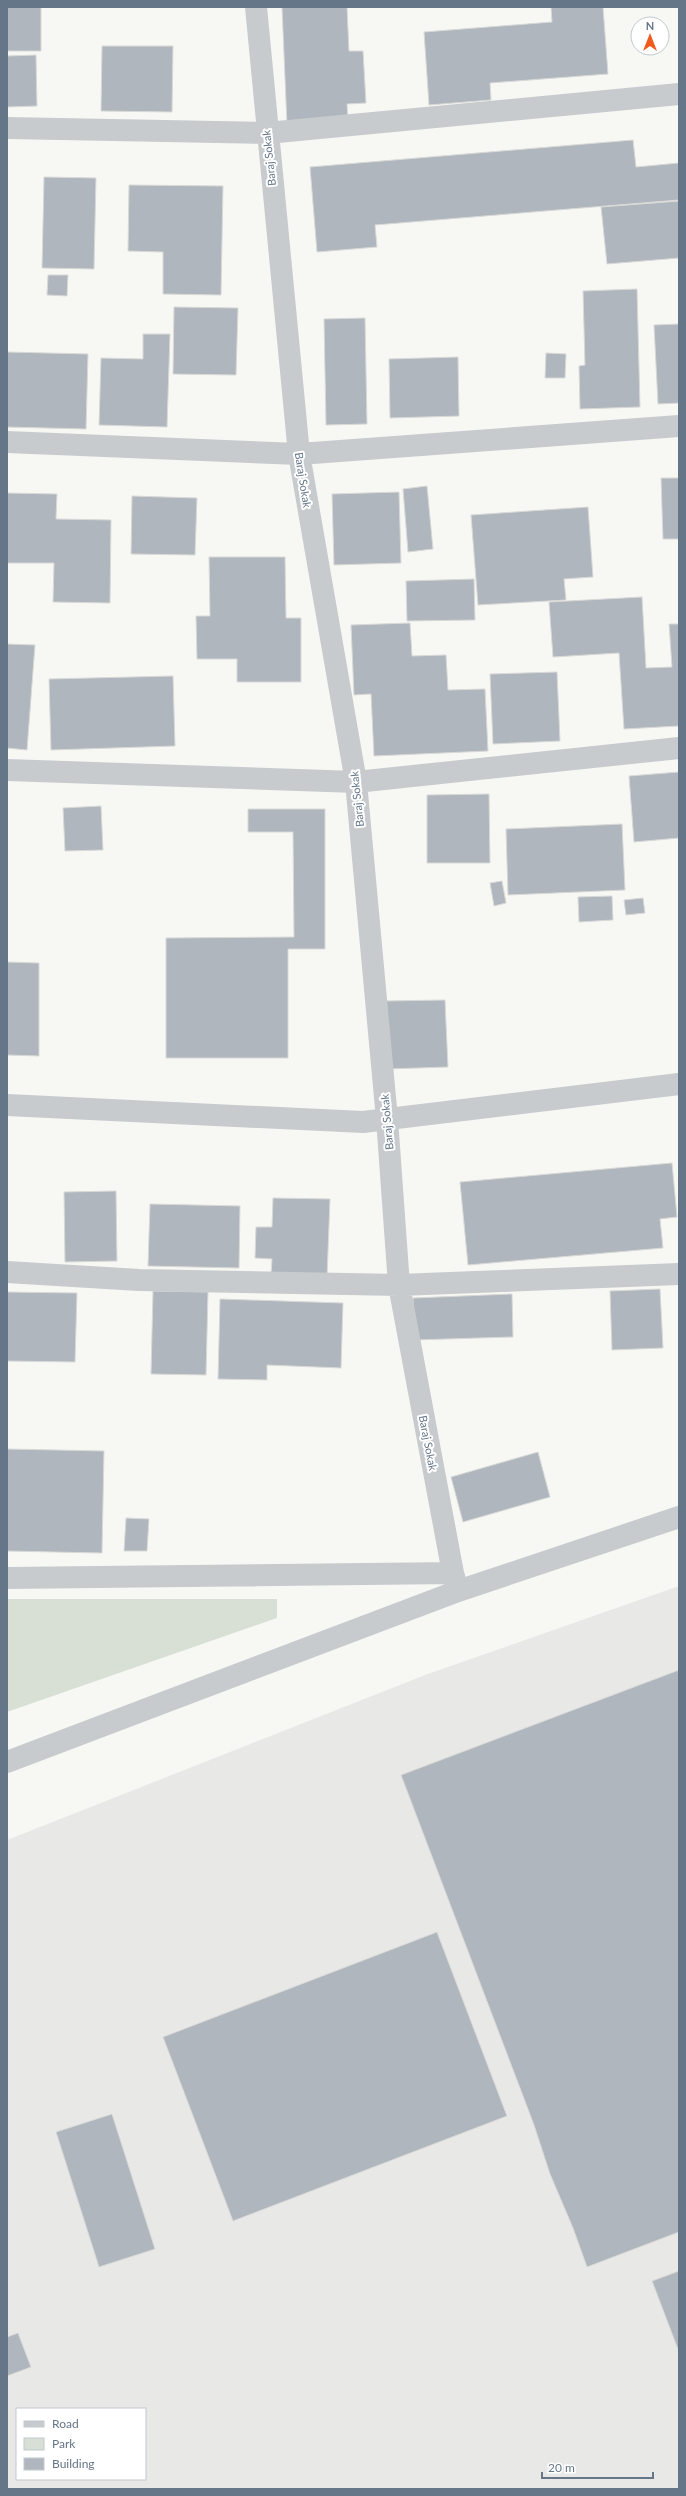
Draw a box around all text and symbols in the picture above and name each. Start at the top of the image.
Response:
north arrow [630,16,670,56]
text: N [646,19,654,32]
street label: Baraj Sokak [259,129,278,187]
street label: Baraj Sokak [293,451,314,509]
street label: Baraj Sokak [347,770,366,828]
street label: Baraj Sokak [378,1093,395,1151]
street label: Baraj Sokak [417,1414,440,1472]
legend [16,2408,146,2480]
text: Road [52,2416,79,2431]
text: Park [52,2436,76,2451]
scale bar [542,2454,653,2480]
text: Building [52,2456,95,2471]
text: 20 m [548,2460,575,2475]

